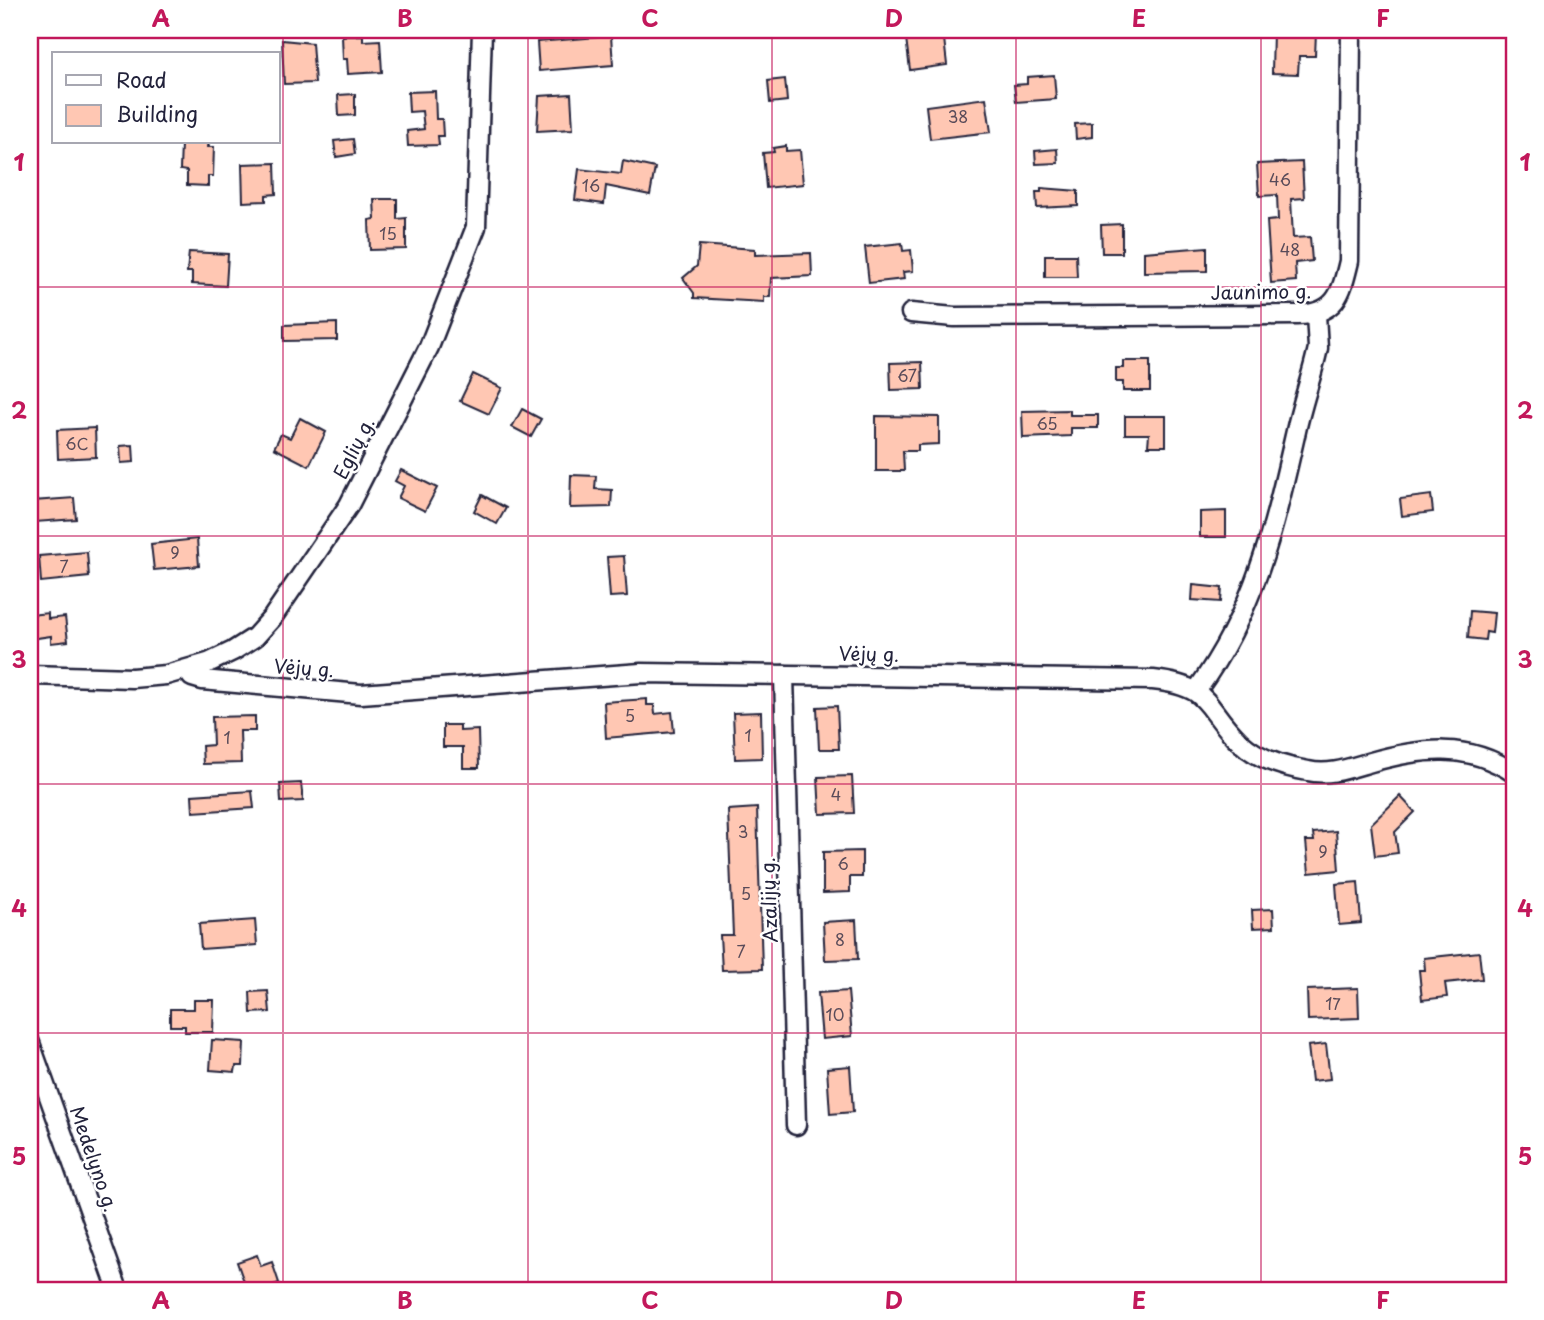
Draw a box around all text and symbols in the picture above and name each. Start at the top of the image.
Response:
text: A [152,0,170,35]
text: B [397,0,413,35]
text: C [641,0,659,35]
text: D [885,0,903,35]
text: E [1132,0,1146,35]
text: F [1376,0,1390,35]
legend [52,52,280,144]
text: Road [116,63,167,95]
text: Building [116,97,198,129]
house number: 38 [948,104,968,128]
text: 1 [14,144,25,179]
text: 1 [1520,144,1531,179]
house number: 46 [1269,167,1291,191]
house number: 16 [582,173,600,197]
house number: 15 [379,221,397,245]
house number: 48 [1280,237,1300,261]
street label: Jaunimo g. [1210,276,1312,306]
house number: 67 [897,363,917,387]
text: 2 [11,392,27,427]
text: 2 [1517,392,1533,427]
house number: 65 [1036,411,1058,435]
street label: Eglių g. [326,412,381,483]
house number: 6C [65,431,89,455]
house number: 9 [170,540,180,564]
house number: 7 [59,554,69,578]
street label: Vėjų g. [839,638,899,668]
text: 3 [11,641,27,676]
text: 3 [1517,641,1533,676]
street label: Vėjų g. [273,651,335,683]
house number: 5 [625,703,635,727]
house number: 1 [744,723,752,747]
house number: 1 [223,725,231,749]
house number: 4 [831,782,841,806]
house number: 3 [738,819,748,843]
house number: 9 [1318,839,1328,863]
house number: 6 [837,851,849,875]
street label: Azalijų g. [753,857,783,943]
house number: 5 [741,881,751,905]
text: 4 [11,890,27,925]
text: 4 [1517,890,1533,925]
house number: 8 [835,927,845,951]
house number: 7 [736,939,746,963]
house number: 17 [1325,991,1341,1015]
house number: 10 [826,1002,844,1026]
street label: Medelyno g. [64,1102,126,1215]
text: 5 [12,1138,26,1173]
text: 5 [1518,1138,1532,1173]
text: A [152,1282,170,1317]
text: B [397,1282,413,1317]
text: C [641,1282,659,1317]
text: D [885,1282,903,1317]
text: E [1132,1282,1146,1317]
text: F [1376,1282,1390,1317]

